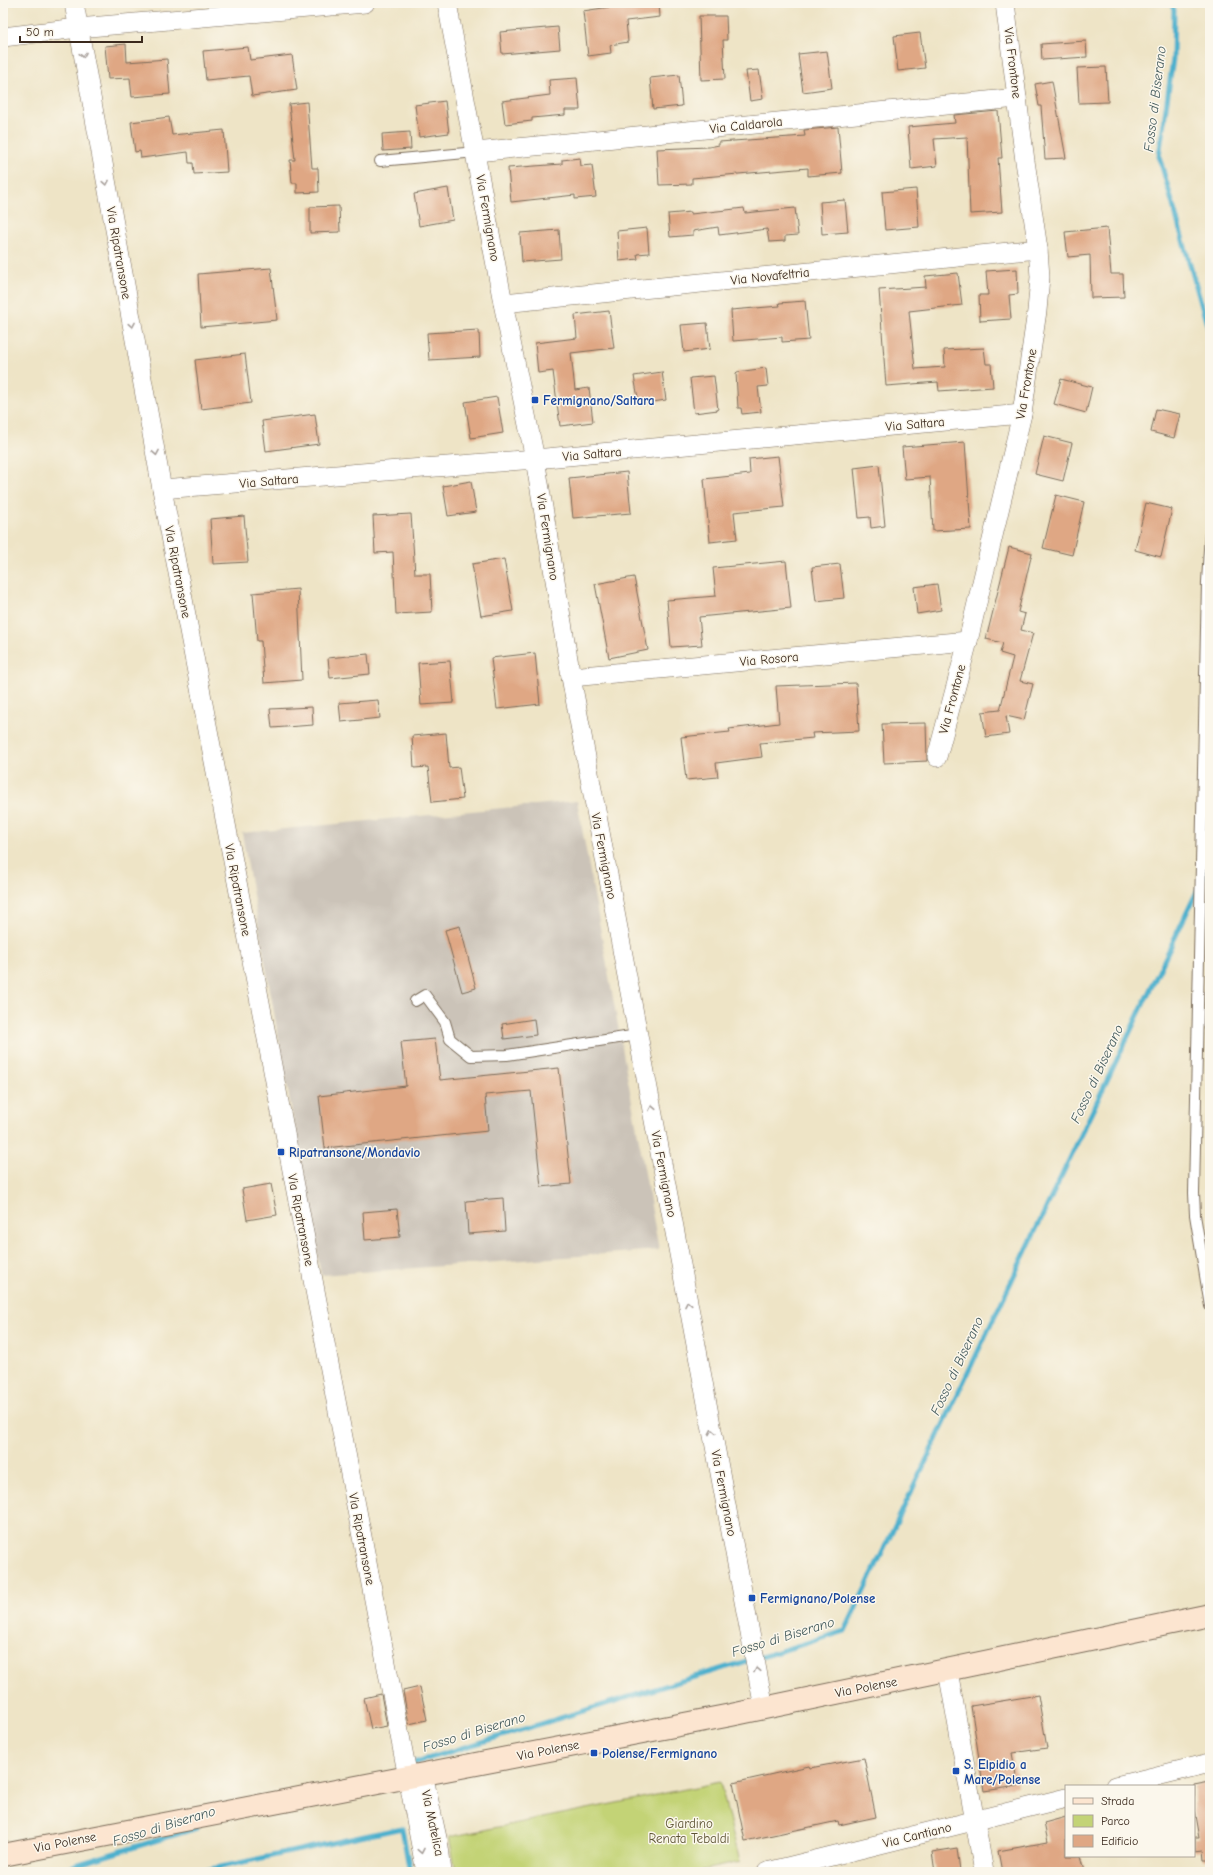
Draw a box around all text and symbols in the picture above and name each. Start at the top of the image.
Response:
scale bar [20,18,142,44]
text: 50 m [26,25,54,39]
street label: Via Frontone [1001,27,1025,100]
water label: Fosso di Biserano [1140,45,1170,153]
one-way arrow [78,52,87,58]
street label: Via Caldarola [709,114,783,136]
street label: Via Fermignano [473,173,503,263]
one-way arrow [102,180,110,186]
street label: Via Ripatransone [103,206,135,301]
street label: Via Novafeltria [730,264,810,288]
one-way arrow [127,322,136,328]
street label: Via Frontone [1012,347,1040,420]
place label: Fermignano/Saltara [543,393,655,408]
marker: Fermignano/Saltara [530,395,540,405]
street label: Via Saltara [885,414,945,434]
street label: Via Saltara [562,444,622,464]
one-way arrow [151,449,159,456]
street label: Via Saltara [239,471,299,491]
street label: Via Fermignano [534,492,562,582]
street label: Via Ripatransone [162,525,194,620]
street label: Via Rosora [739,649,799,669]
street label: Via Frontone [936,662,969,735]
street label: Via Fermignano [588,811,620,901]
street label: Via Ripatransone [222,843,254,938]
water label: Fosso di Biserano [1067,1022,1127,1126]
one-way arrow [648,1104,656,1111]
street label: Via Fermignano [648,1129,680,1219]
place label: Ripatransone/Mondavio [289,1145,421,1160]
marker: Ripatransone/Mondavio [276,1147,286,1157]
street label: Via Ripatransone [285,1173,317,1268]
one-way arrow [685,1301,693,1307]
water label: Fosso di Biserano [927,1314,987,1418]
one-way arrow [709,1429,717,1435]
street label: Via Fermignano [708,1448,740,1538]
street label: Via Ripatransone [346,1492,378,1587]
place label: Fermignano/Polense [760,1591,876,1606]
marker: Fermignano/Polense [747,1593,757,1603]
water label: Fosso di Biserano [730,1613,836,1661]
one-way arrow [753,1667,762,1673]
street label: Via Polense [834,1674,899,1700]
water label: Fosso di Biserano [421,1708,527,1756]
street label: Via Polense [516,1737,581,1763]
place label: Polense/Fermignano [602,1746,718,1761]
marker: Polense/Fermignano [589,1748,599,1758]
place label: S. Elpidio a Mare/Polense [964,1757,1041,1787]
marker: S. Elpidio a Mare/Polense [951,1766,961,1776]
legend [1065,1785,1195,1857]
street label: Via Matelica [419,1789,447,1857]
text: Strada [1101,1794,1134,1808]
water label: Fosso di Biserano [111,1802,217,1850]
text: Parco [1101,1814,1130,1828]
park label: Giardino Renata Tebaldi [648,1816,730,1846]
street label: Via Cantiano [881,1819,953,1851]
street label: Via Polense [33,1829,98,1855]
text: Edificio [1101,1834,1138,1848]
one-way arrow [417,1848,425,1854]

